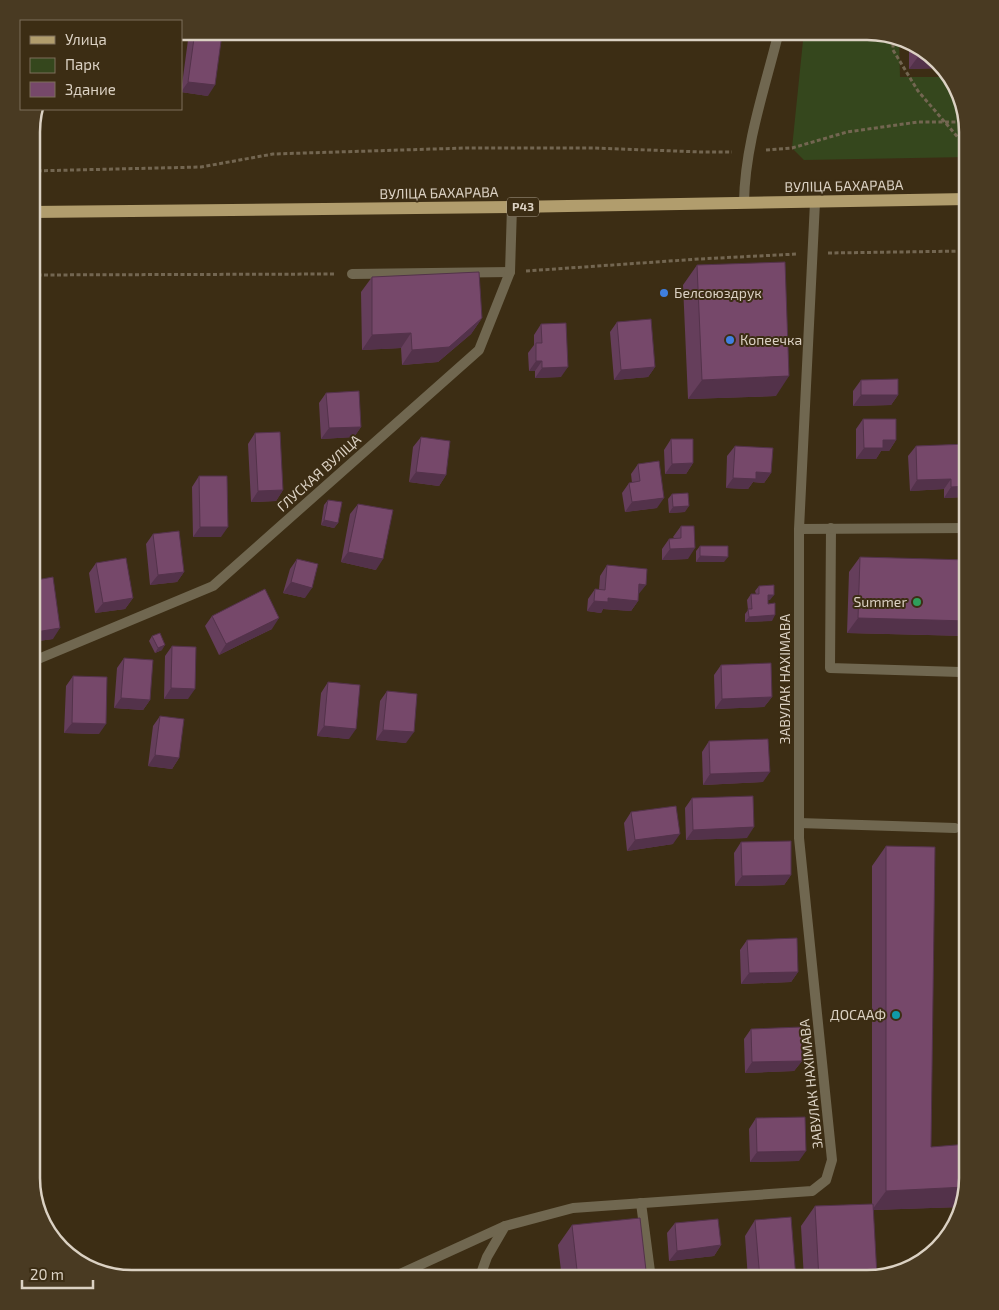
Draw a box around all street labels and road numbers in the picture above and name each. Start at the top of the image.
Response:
street label: ВУЛІЦА БАХАРАВА [784,176,904,195]
street label: ВУЛІЦА БАХАРАВА [379,183,499,202]
road number: Р43 [507,198,539,216]
street label: ГЛУСКАЯ ВУЛІЦА [273,430,364,515]
street label: ЗАВУЛАК НАХІМАВА [776,614,793,744]
street label: ЗАВУЛАК НАХІМАВА [795,1018,826,1150]

